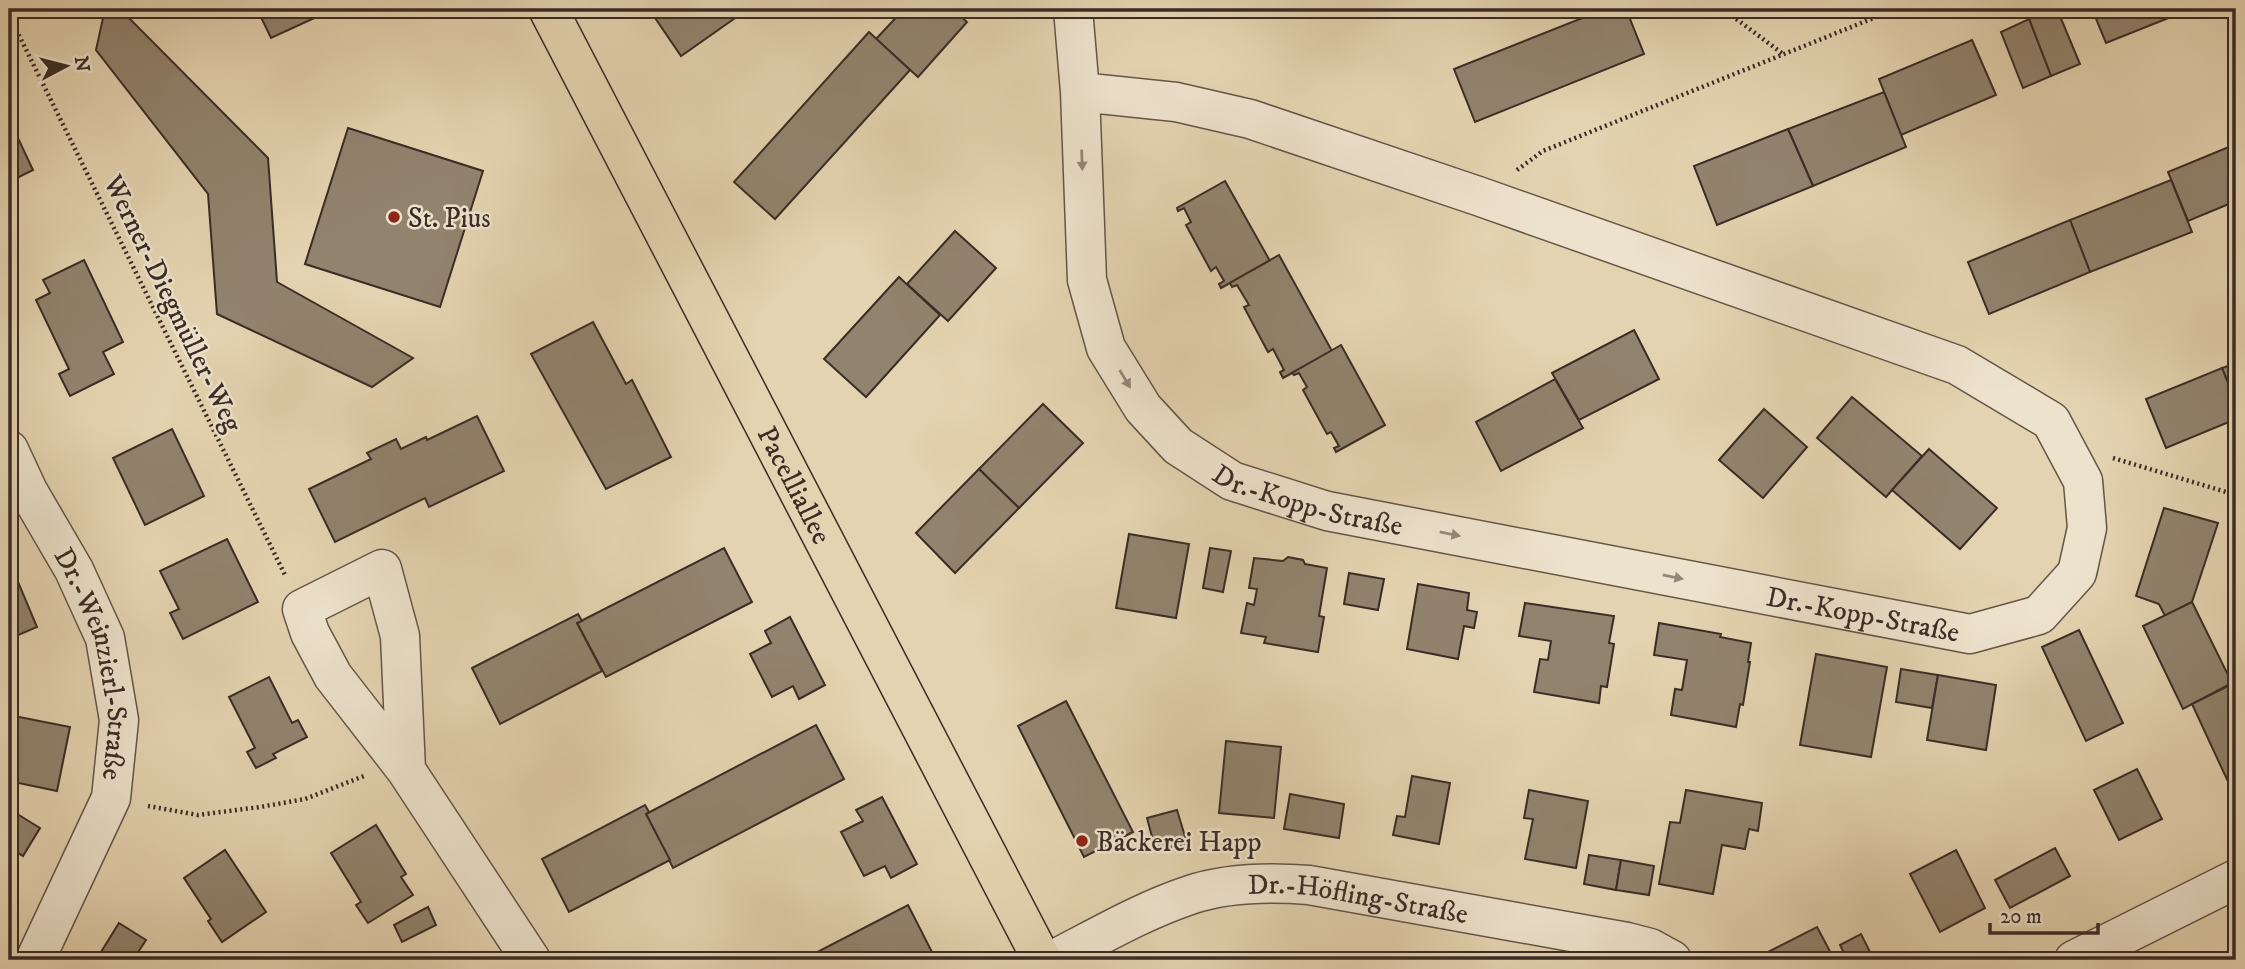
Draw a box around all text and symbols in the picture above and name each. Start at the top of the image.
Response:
north arrow [32,32,102,102]
text: N [69,55,94,74]
one-way arrow [1076,149,1088,171]
street label: Werner-Diegmüller-Weg [95,169,250,438]
place label: St. Pius [408,201,491,236]
marker: St. Pius [386,209,402,225]
one-way arrow [1119,370,1131,389]
street label: Pacelliallee [749,421,839,550]
street label: Dr.-Kopp-Straße [1205,457,1405,544]
one-way arrow [1439,529,1461,540]
street label: Dr.-Weinzierl-Straße [46,541,135,782]
one-way arrow [1662,572,1684,583]
street label: Dr.-Kopp-Straße [1763,579,1962,651]
place label: Bäckerei Happ [1096,825,1262,860]
marker: Bäckerei Happ [1074,833,1090,849]
street label: Dr.-Höfling-Straße [1247,867,1471,932]
scale bar [1990,892,2098,936]
text: 20 m [2000,904,2042,930]

